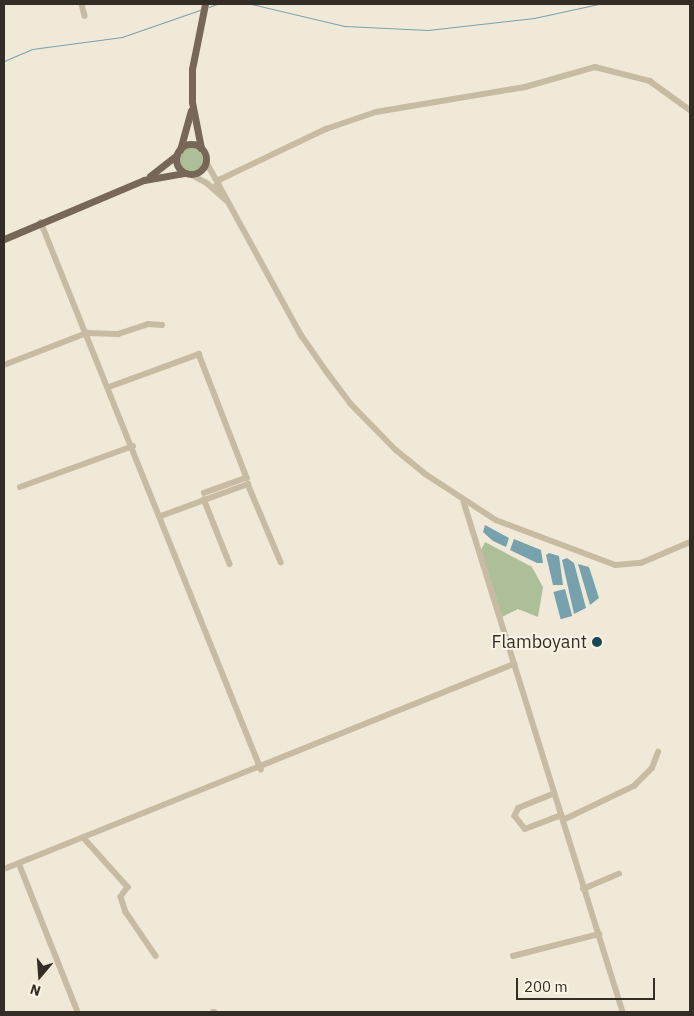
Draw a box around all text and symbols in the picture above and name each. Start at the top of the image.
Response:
place label: Flamboyant [491,631,587,653]
marker: Flamboyant [591,636,603,648]
north arrow [15,951,65,1001]
scale bar [519,968,658,1000]
text: 200 m [524,977,568,996]
text: N [28,980,43,1000]

